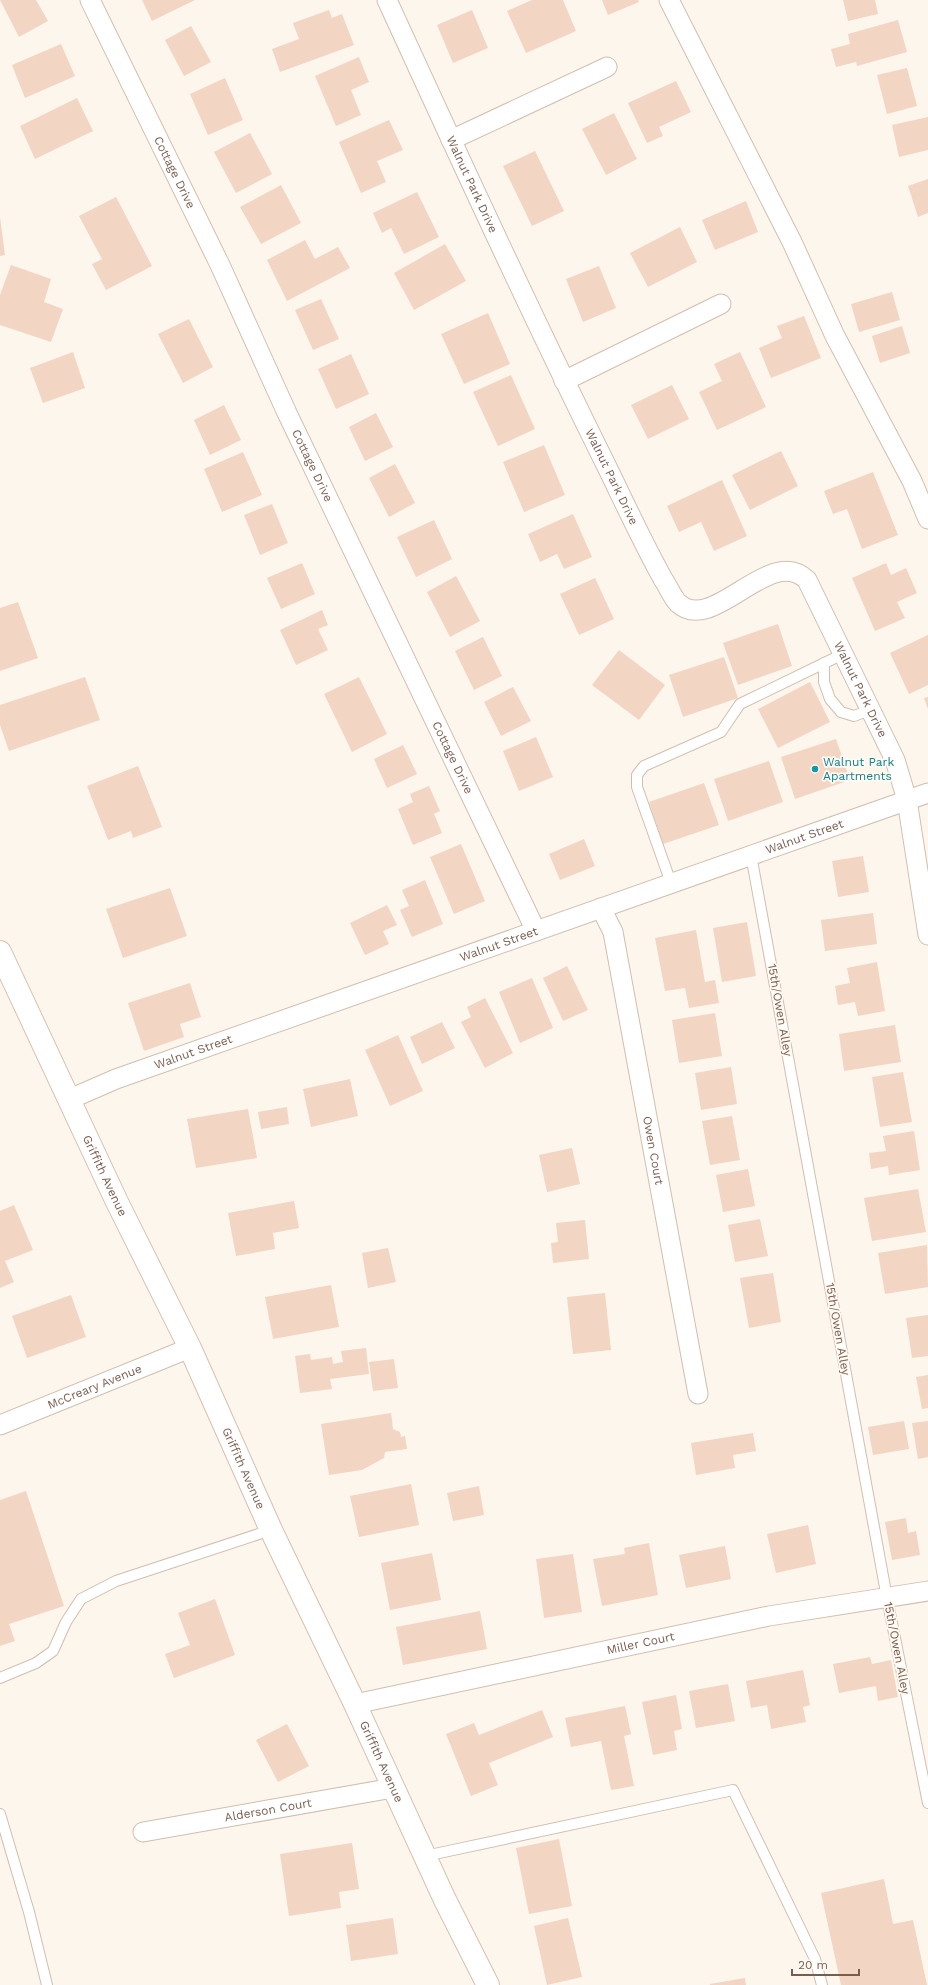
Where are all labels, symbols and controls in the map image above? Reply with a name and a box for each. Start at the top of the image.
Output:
street label: Cottage Drive [151,134,198,211]
street label: Walnut Park Drive [443,134,500,235]
street label: Walnut Park Drive [582,426,641,527]
street label: Cottage Drive [289,427,336,504]
street label: Walnut Park Drive [831,639,890,740]
street label: Cottage Drive [429,719,476,796]
place label: Walnut Park Apartments [823,755,894,783]
marker: Walnut Park Apartments [810,764,820,774]
street label: Walnut Street [764,816,845,857]
street label: Walnut Street [458,924,540,964]
street label: 15th/Owen Alley [765,963,795,1058]
street label: Walnut Street [152,1032,234,1072]
street label: Owen Court [640,1115,666,1186]
street label: Griffith Avenue [80,1133,130,1219]
street label: 15th/Owen Alley [823,1282,853,1377]
street label: McCreary Avenue [45,1361,144,1412]
street label: Griffith Avenue [219,1425,268,1511]
street label: 15th/Owen Alley [881,1601,913,1696]
street label: Miller Court [605,1629,676,1657]
street label: Griffith Avenue [357,1719,406,1805]
street label: Alderson Court [223,1795,313,1825]
scale bar [792,1951,859,1977]
text: 20 m [798,1958,828,1972]

